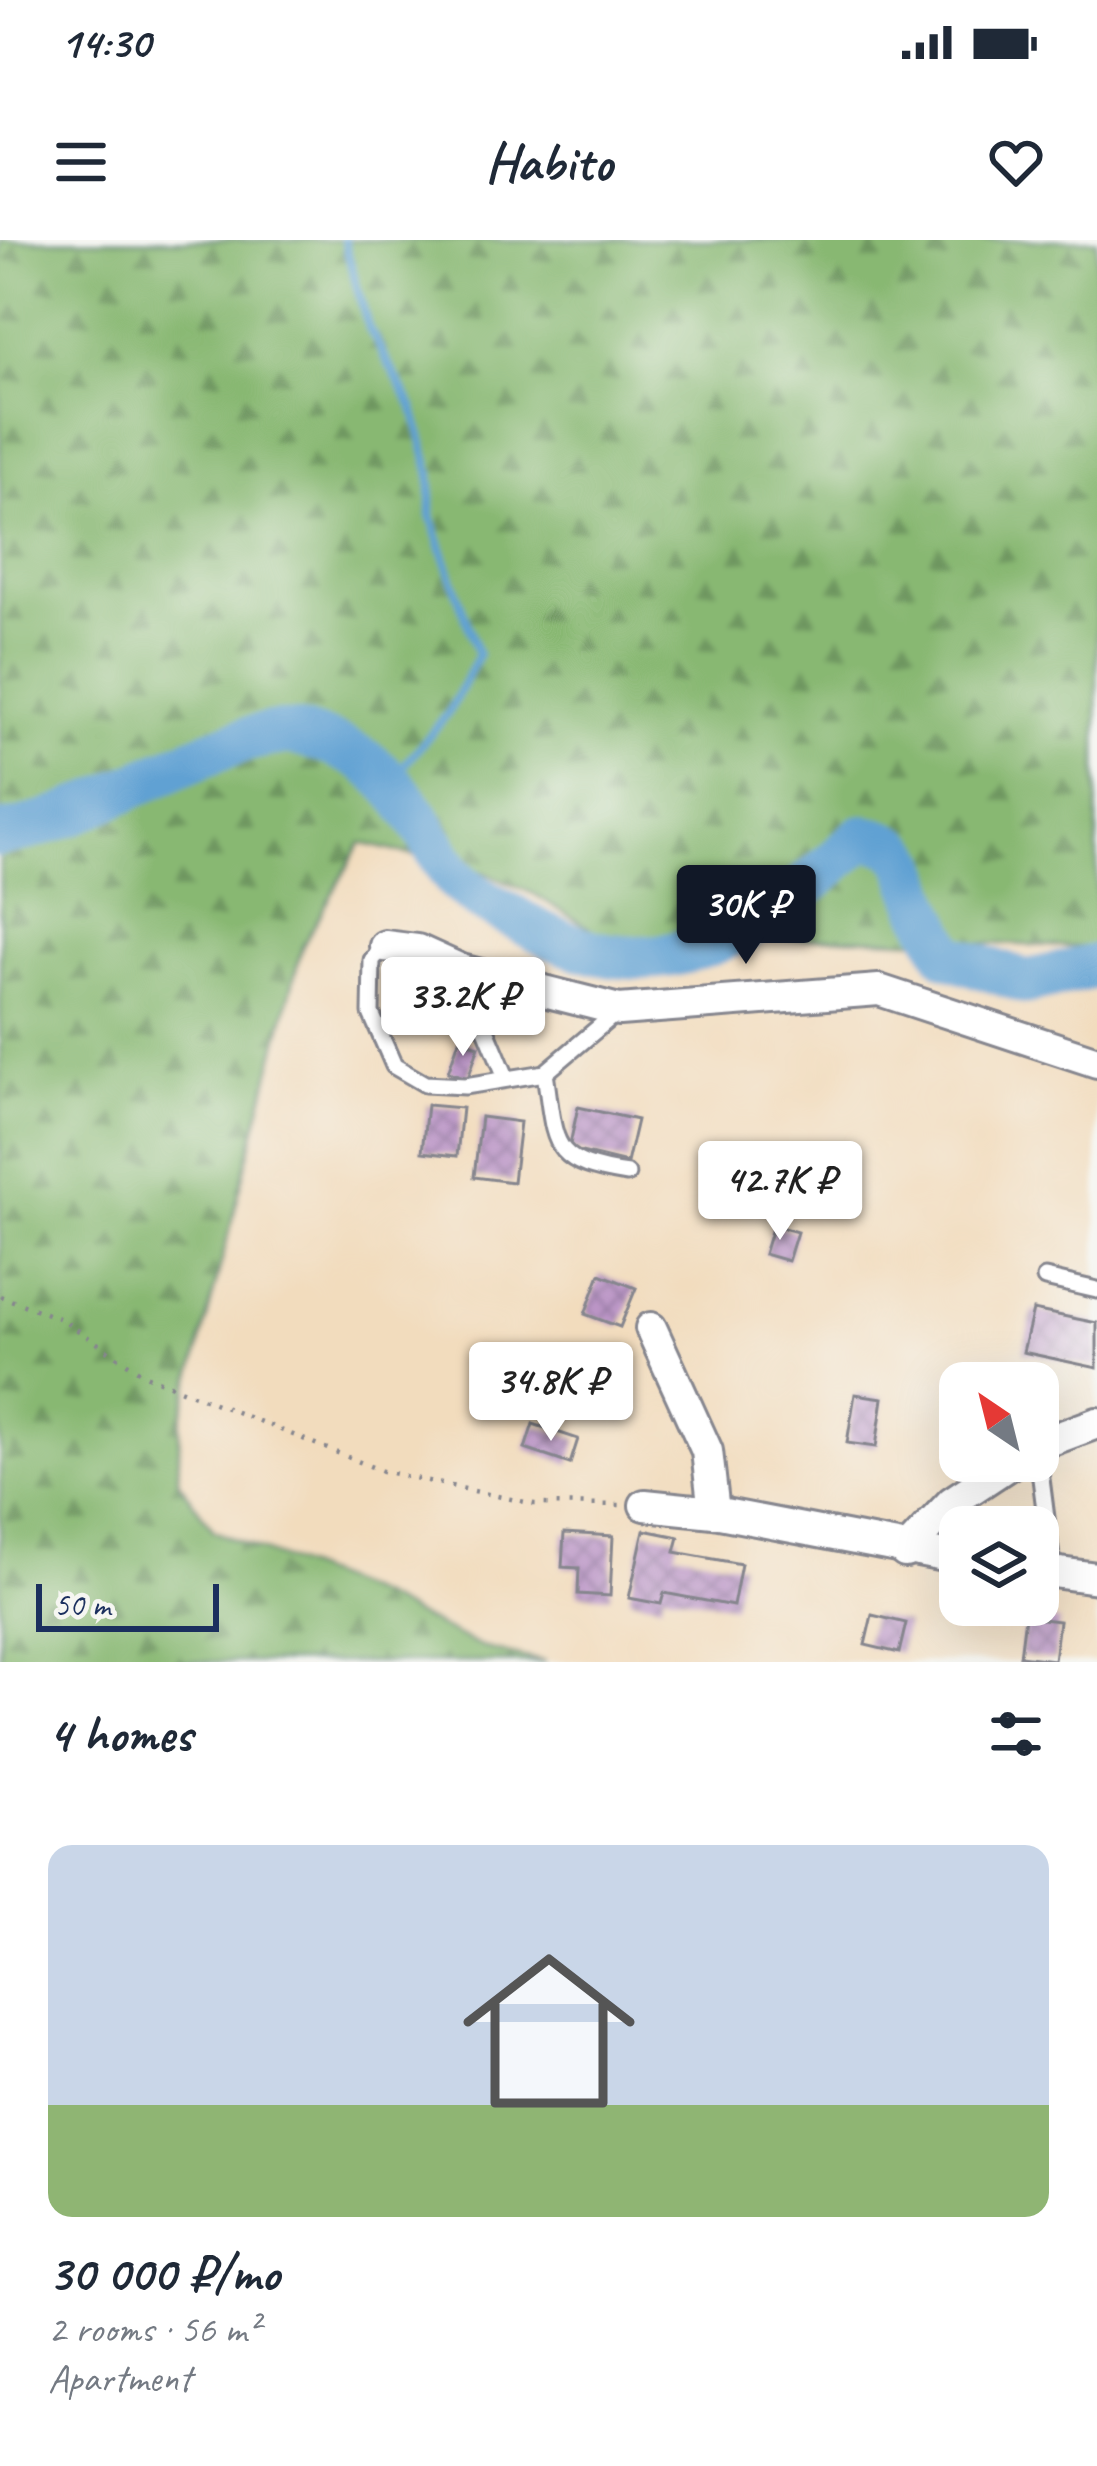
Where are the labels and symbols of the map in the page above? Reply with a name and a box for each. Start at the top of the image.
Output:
pin: 30K ₽ [662,865,830,967]
pin: 33.2K ₽ [352,957,574,1059]
pin: 42.7K ₽ [669,1141,891,1243]
pin: 34.8K ₽ [440,1342,662,1444]
north arrow [939,1362,1059,1482]
scale bar [36,1578,219,1631]

